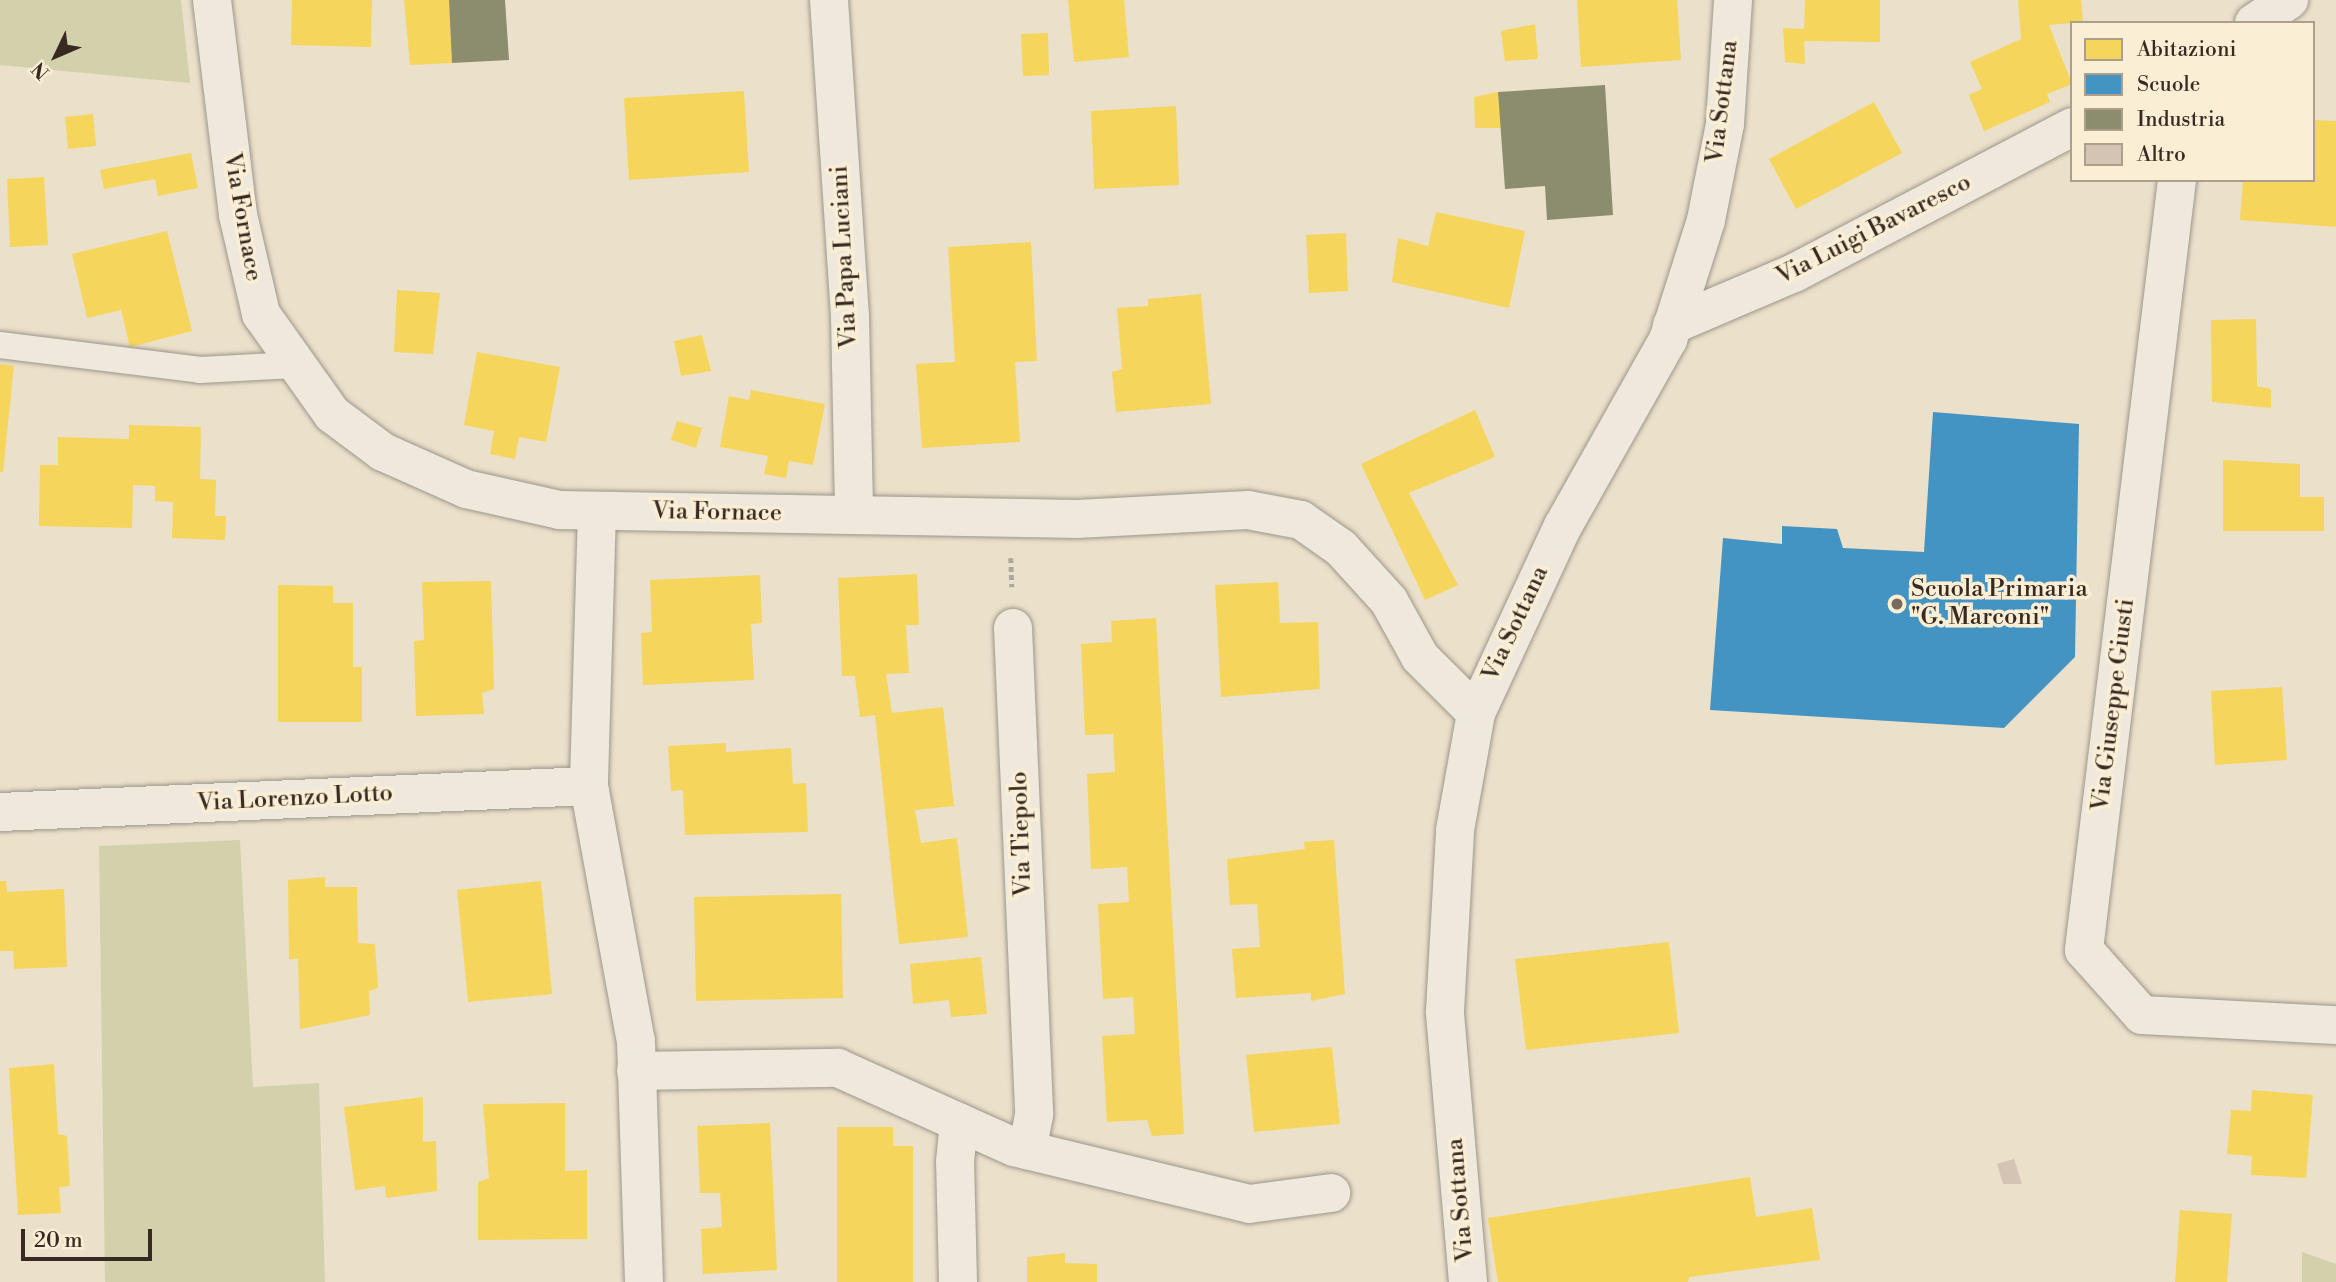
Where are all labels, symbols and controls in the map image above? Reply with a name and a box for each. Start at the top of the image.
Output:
north arrow [21,21,91,91]
legend [2070,21,2315,182]
text: Abitazioni [2137,37,2236,63]
street label: Via Sottana [1701,39,1745,165]
text: N [27,57,55,84]
text: Scuole [2137,72,2200,98]
text: Industria [2137,107,2225,133]
text: Altro [2137,142,2186,168]
street label: Via Fornace [217,151,267,283]
street label: Via Papa Luciani [826,165,864,349]
street label: Via Luigi Bavaresco [1772,168,1976,292]
street label: Via Fornace [652,497,782,529]
street label: Via Sottana [1477,562,1555,686]
place label: Scuola Primaria "G. Marconi" [1911,576,2088,632]
marker: Scuola Primaria "G. Marconi" [1889,596,1905,612]
street label: Via Giuseppe Giusti [2087,597,2141,813]
street label: Via Tiepolo [1005,771,1039,897]
street label: Via Lorenzo Lotto [196,779,394,819]
street label: Via Sottana [1441,1137,1481,1263]
scale bar [24,1216,156,1260]
text: 20 m [34,1228,83,1254]

